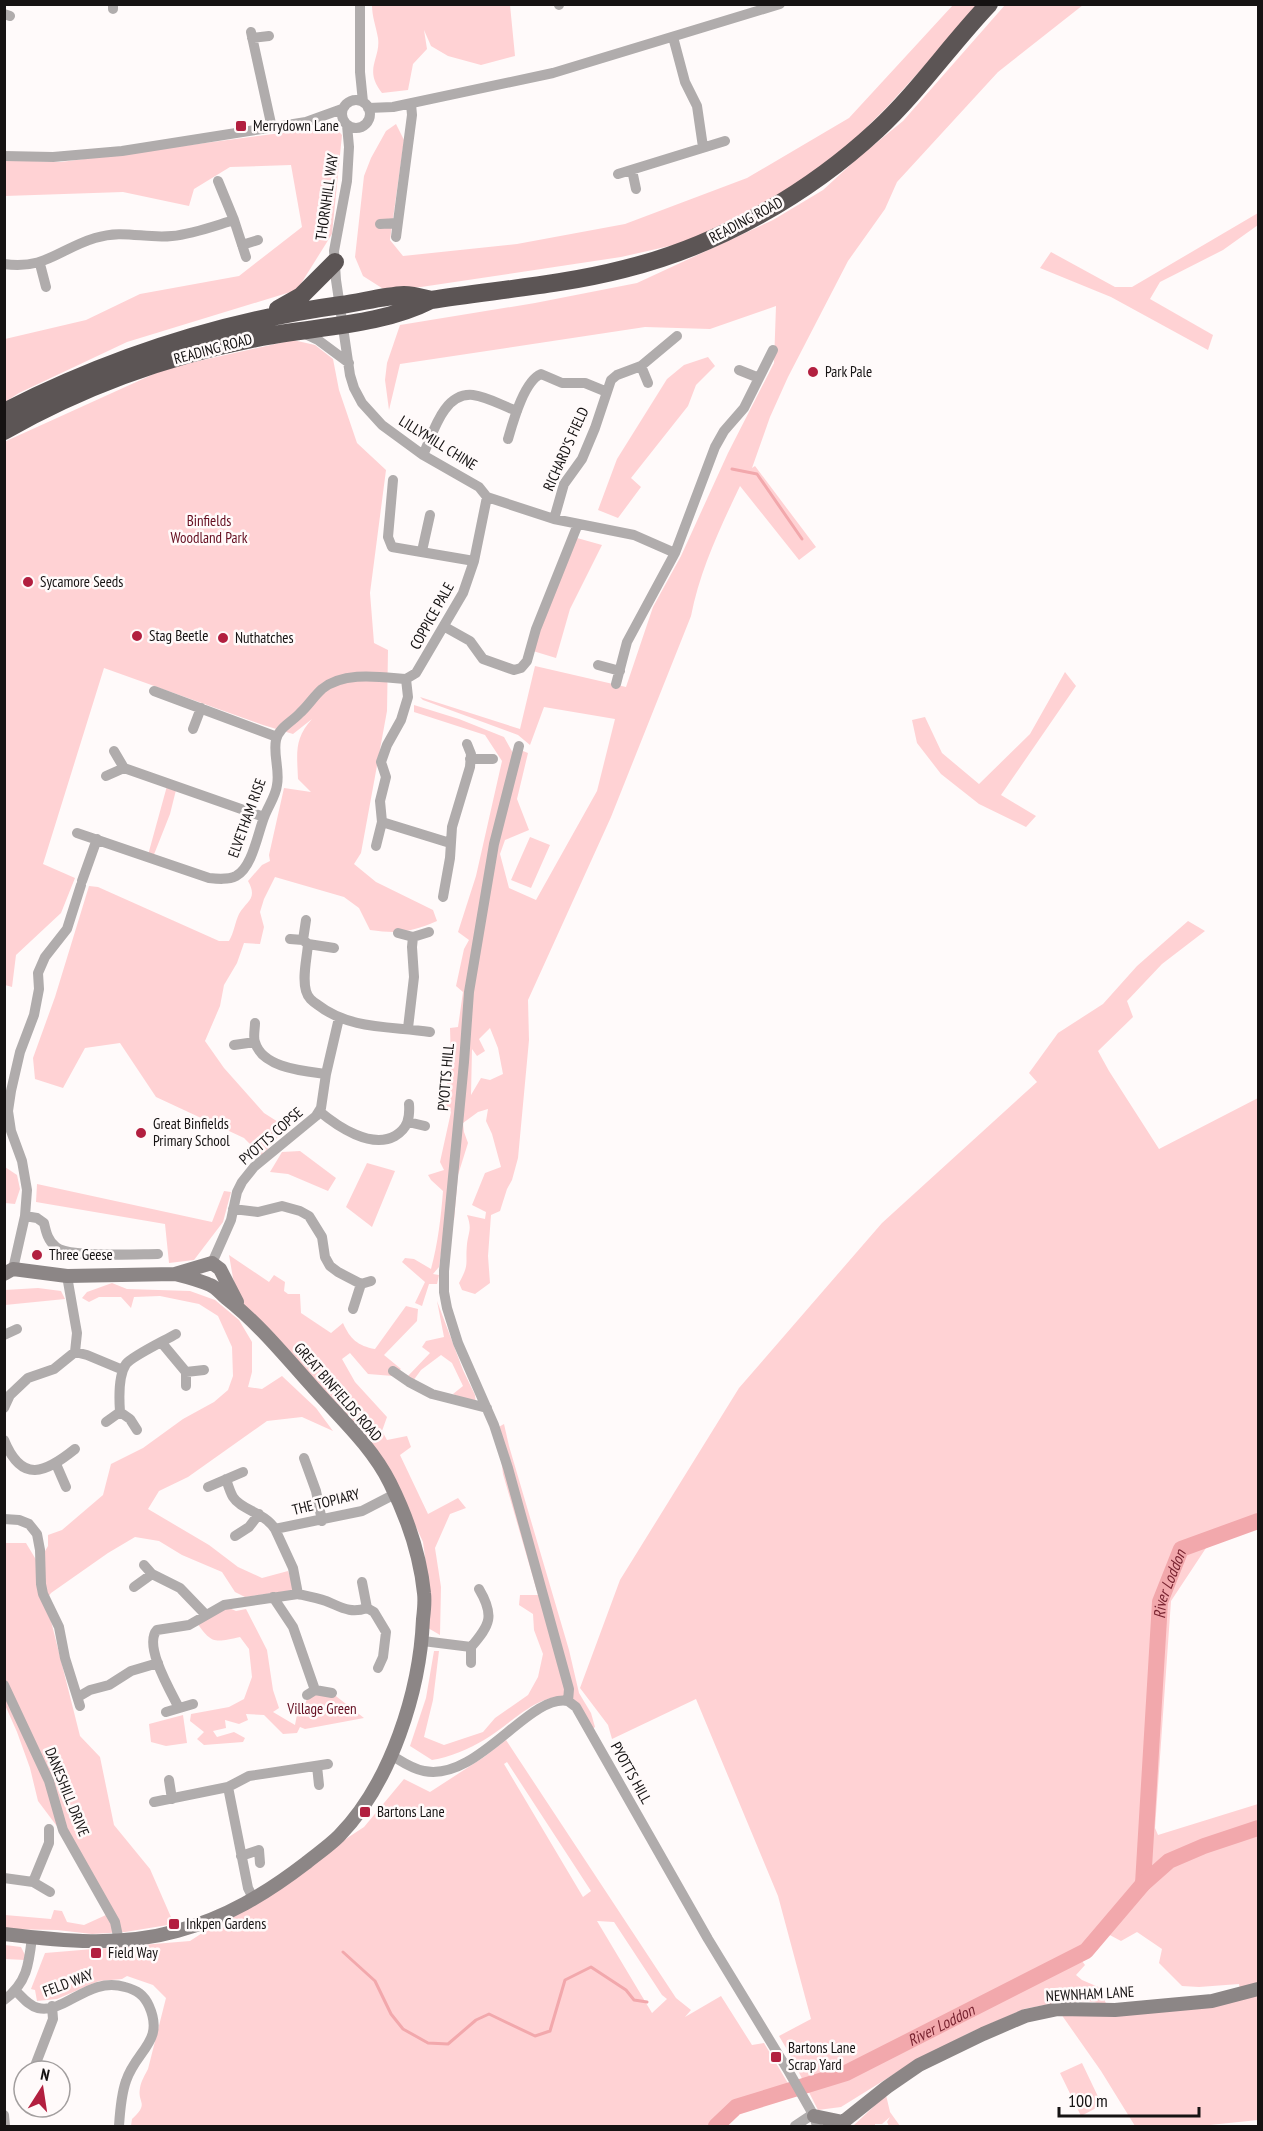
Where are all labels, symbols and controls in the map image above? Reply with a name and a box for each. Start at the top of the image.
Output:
place label: Merrydown Lane [253,116,339,135]
marker: Merrydown Lane [234,119,248,133]
street label: THORNHILL WAY [311,152,342,242]
street label: READING ROAD [706,192,786,247]
street label: READING ROAD [172,329,254,368]
place label: Park Pale [825,362,872,381]
marker: Park Pale [806,365,820,379]
street label: RICHARD'S FIELD [539,404,593,494]
street label: LILLYMILL CHINE [396,411,481,474]
park label: Binfields Woodland Park [170,511,248,547]
place label: Sycamore Seeds [40,572,123,591]
marker: Sycamore Seeds [21,575,35,589]
street label: COPPICE PALE [405,579,458,653]
place label: Stag Beetle [149,626,208,645]
place label: Nuthatches [235,628,294,647]
marker: Stag Beetle [130,629,144,643]
marker: Nuthatches [216,631,230,645]
street label: ELVETHAM RISE [223,776,270,860]
street label: PYOTTS HILL [433,1042,458,1112]
street label: PYOTTS COPSE [235,1103,306,1168]
place label: Great Binfields Primary School [153,1114,230,1150]
marker: Great Binfields Primary School [134,1126,148,1140]
place label: Three Geese [49,1245,113,1264]
marker: Three Geese [30,1248,44,1262]
street label: GREAT BINFIELDS ROAD [290,1338,387,1445]
street label: THE TOPIARY [290,1484,362,1519]
water label: River Loddon [1149,1546,1190,1619]
park label: Village Green [286,1699,357,1718]
street label: PYOTTS HILL [607,1739,657,1808]
street label: DANESHILL DRIVE [41,1745,94,1839]
place label: Bartons Lane [377,1802,445,1821]
marker: Bartons Lane [358,1805,372,1819]
place label: Inkpen Gardens [186,1914,266,1933]
marker: Inkpen Gardens [167,1917,181,1931]
place label: Field Way [108,1943,158,1962]
marker: Field Way [89,1946,103,1960]
street label: FELD WAY [40,1964,96,2001]
street label: NEWNHAM LANE [1045,1982,1135,2005]
water label: River Loddon [904,1999,978,2050]
place label: Bartons Lane Scrap Yard [788,2038,856,2074]
marker: Bartons Lane Scrap Yard [769,2050,783,2064]
north arrow [12,2059,72,2119]
text: N [39,2064,51,2085]
scale bar [1059,2080,1198,2118]
text: 100 m [1068,2089,1108,2112]

